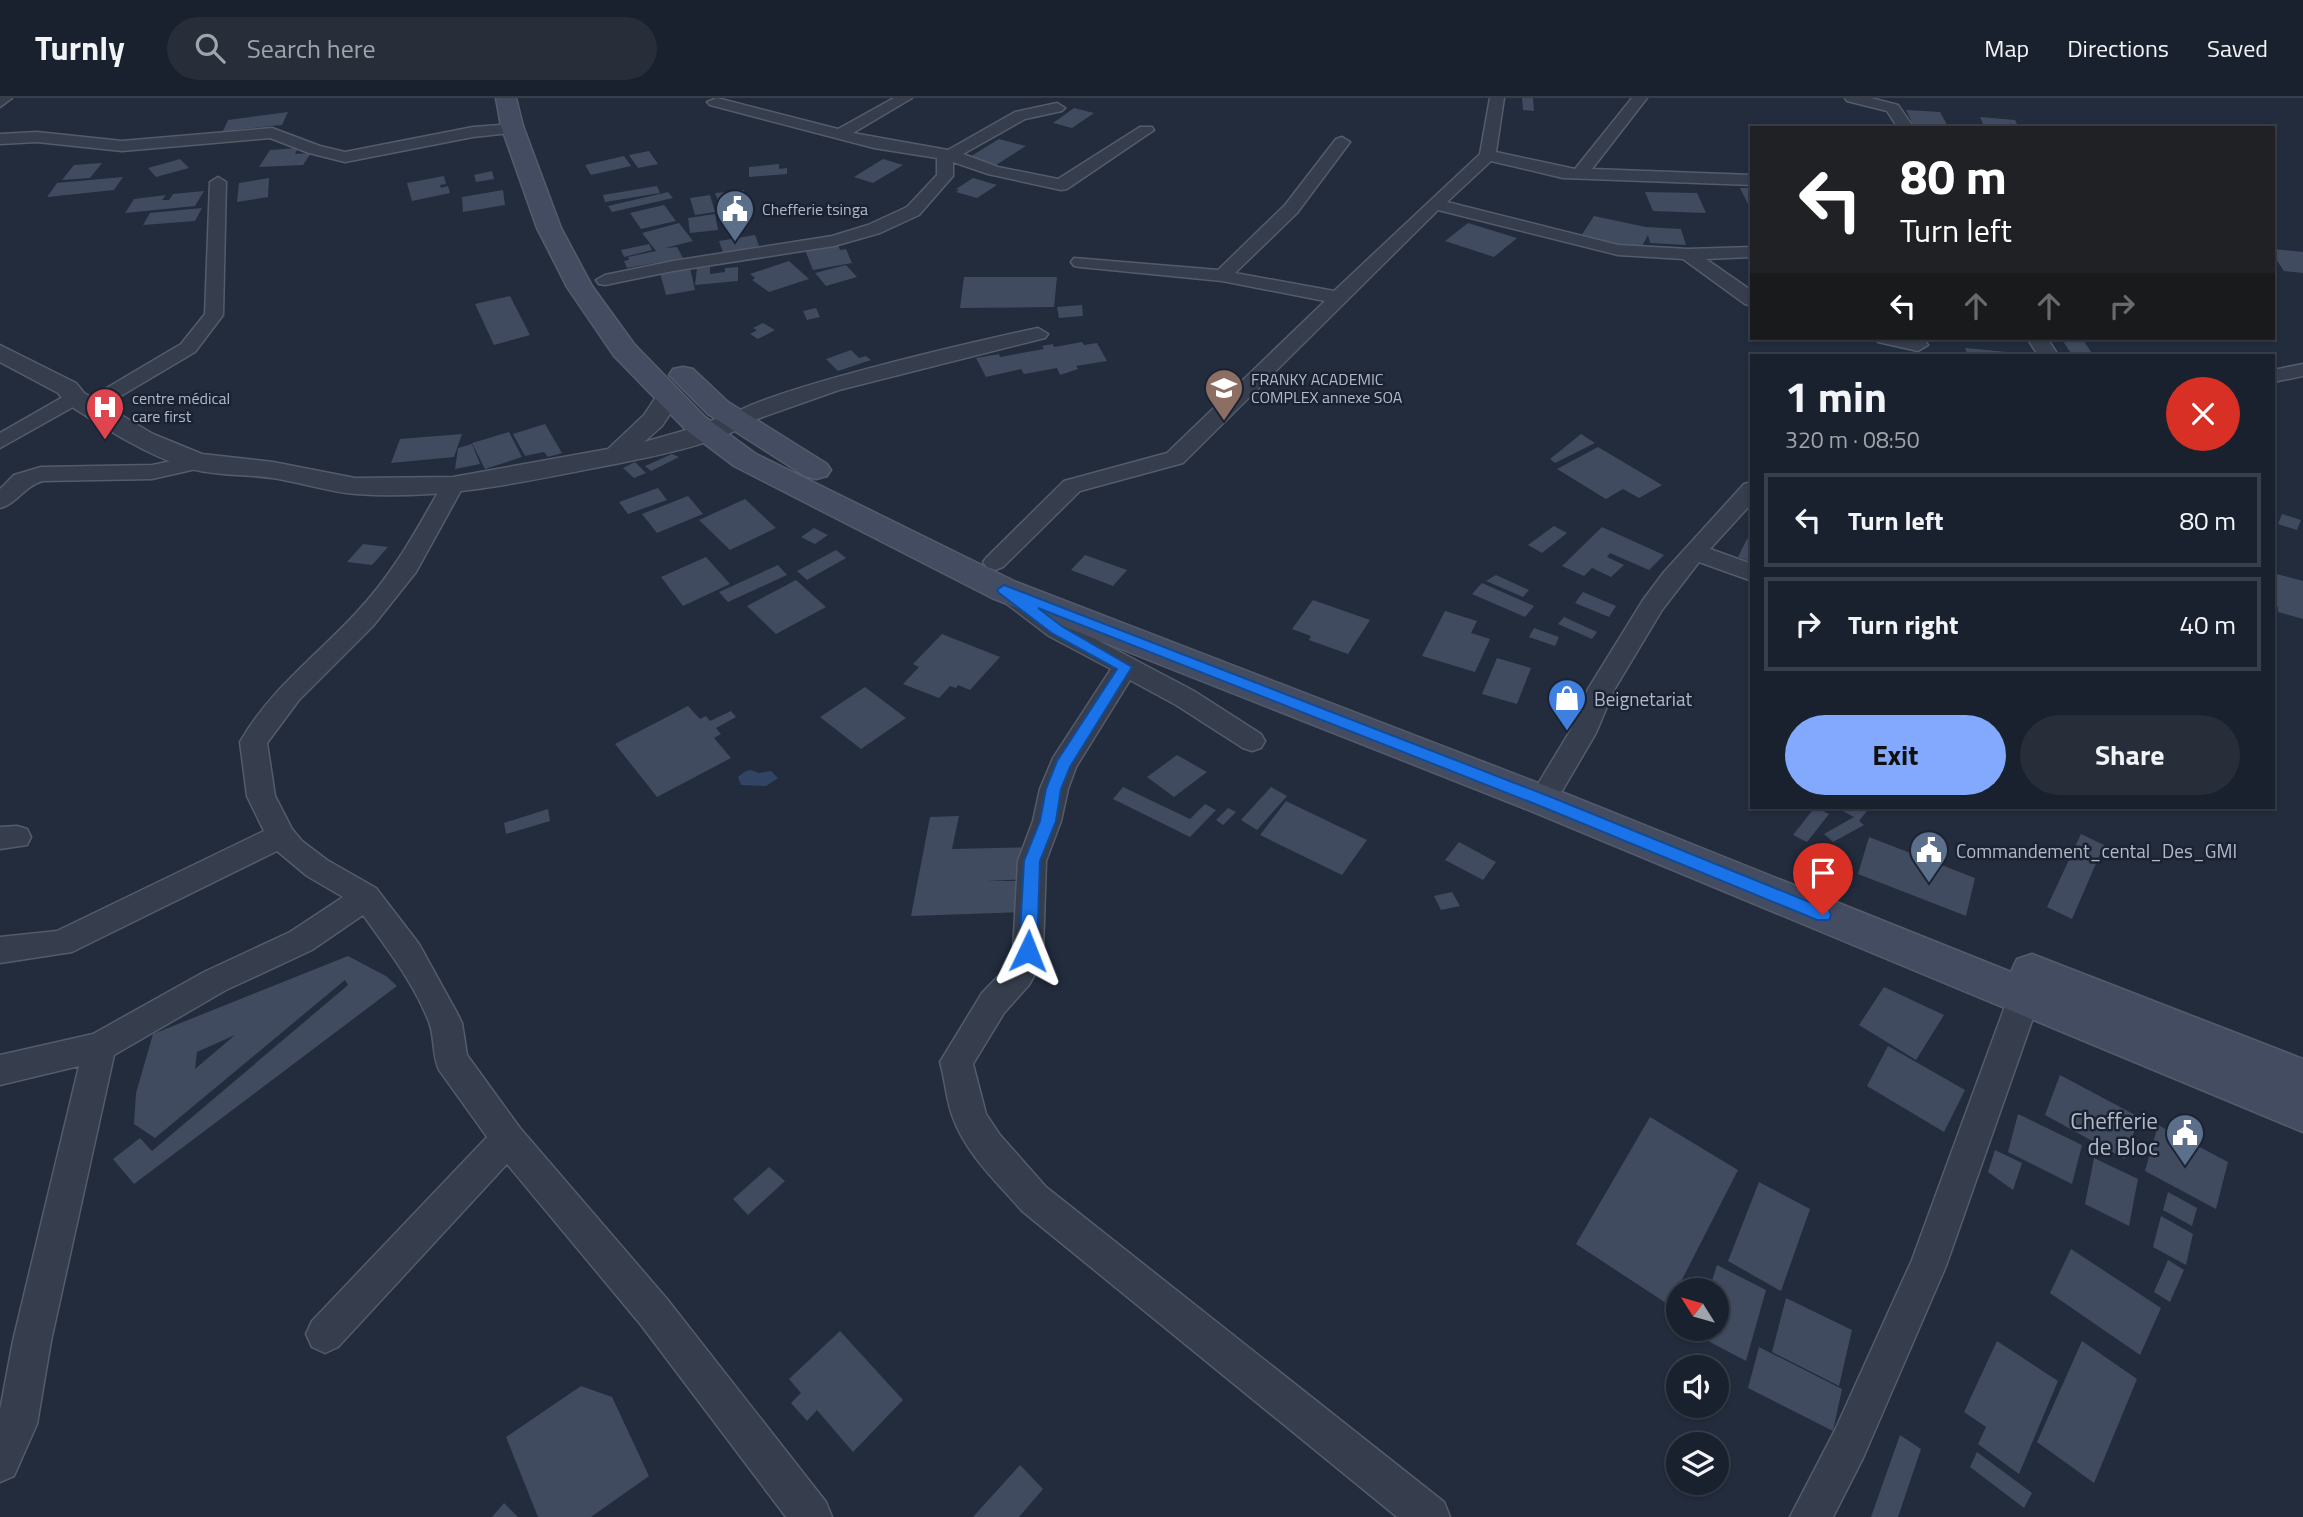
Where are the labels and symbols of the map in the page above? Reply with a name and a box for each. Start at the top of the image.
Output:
public building icon: Chefferie tsinga [714,188,756,243]
place label: Chefferie tsinga [762,197,868,221]
school or university icon: FRANKY ACADEMIC COMPLEX annexe SOA [1203,367,1245,422]
place label: FRANKY ACADEMIC COMPLEX annexe SOA [1251,367,1403,409]
hospital icon: centre médical care first [84,386,126,441]
place label: centre médical care first [132,386,230,428]
shop icon: Beignetariat [1546,677,1588,732]
place label: Beignetariat [1594,684,1692,713]
public building icon: Commandement_cental_Des_GMI [1908,829,1950,884]
place label: Commandement_cental_Des_GMI [1956,836,2237,865]
pin [1793,843,1853,915]
position arrow [991,914,1065,988]
place label: Chefferie de Bloc [2070,1103,2158,1164]
public building icon: Chefferie de Bloc [2164,1112,2206,1167]
north arrow [1666,1278,1729,1340]

